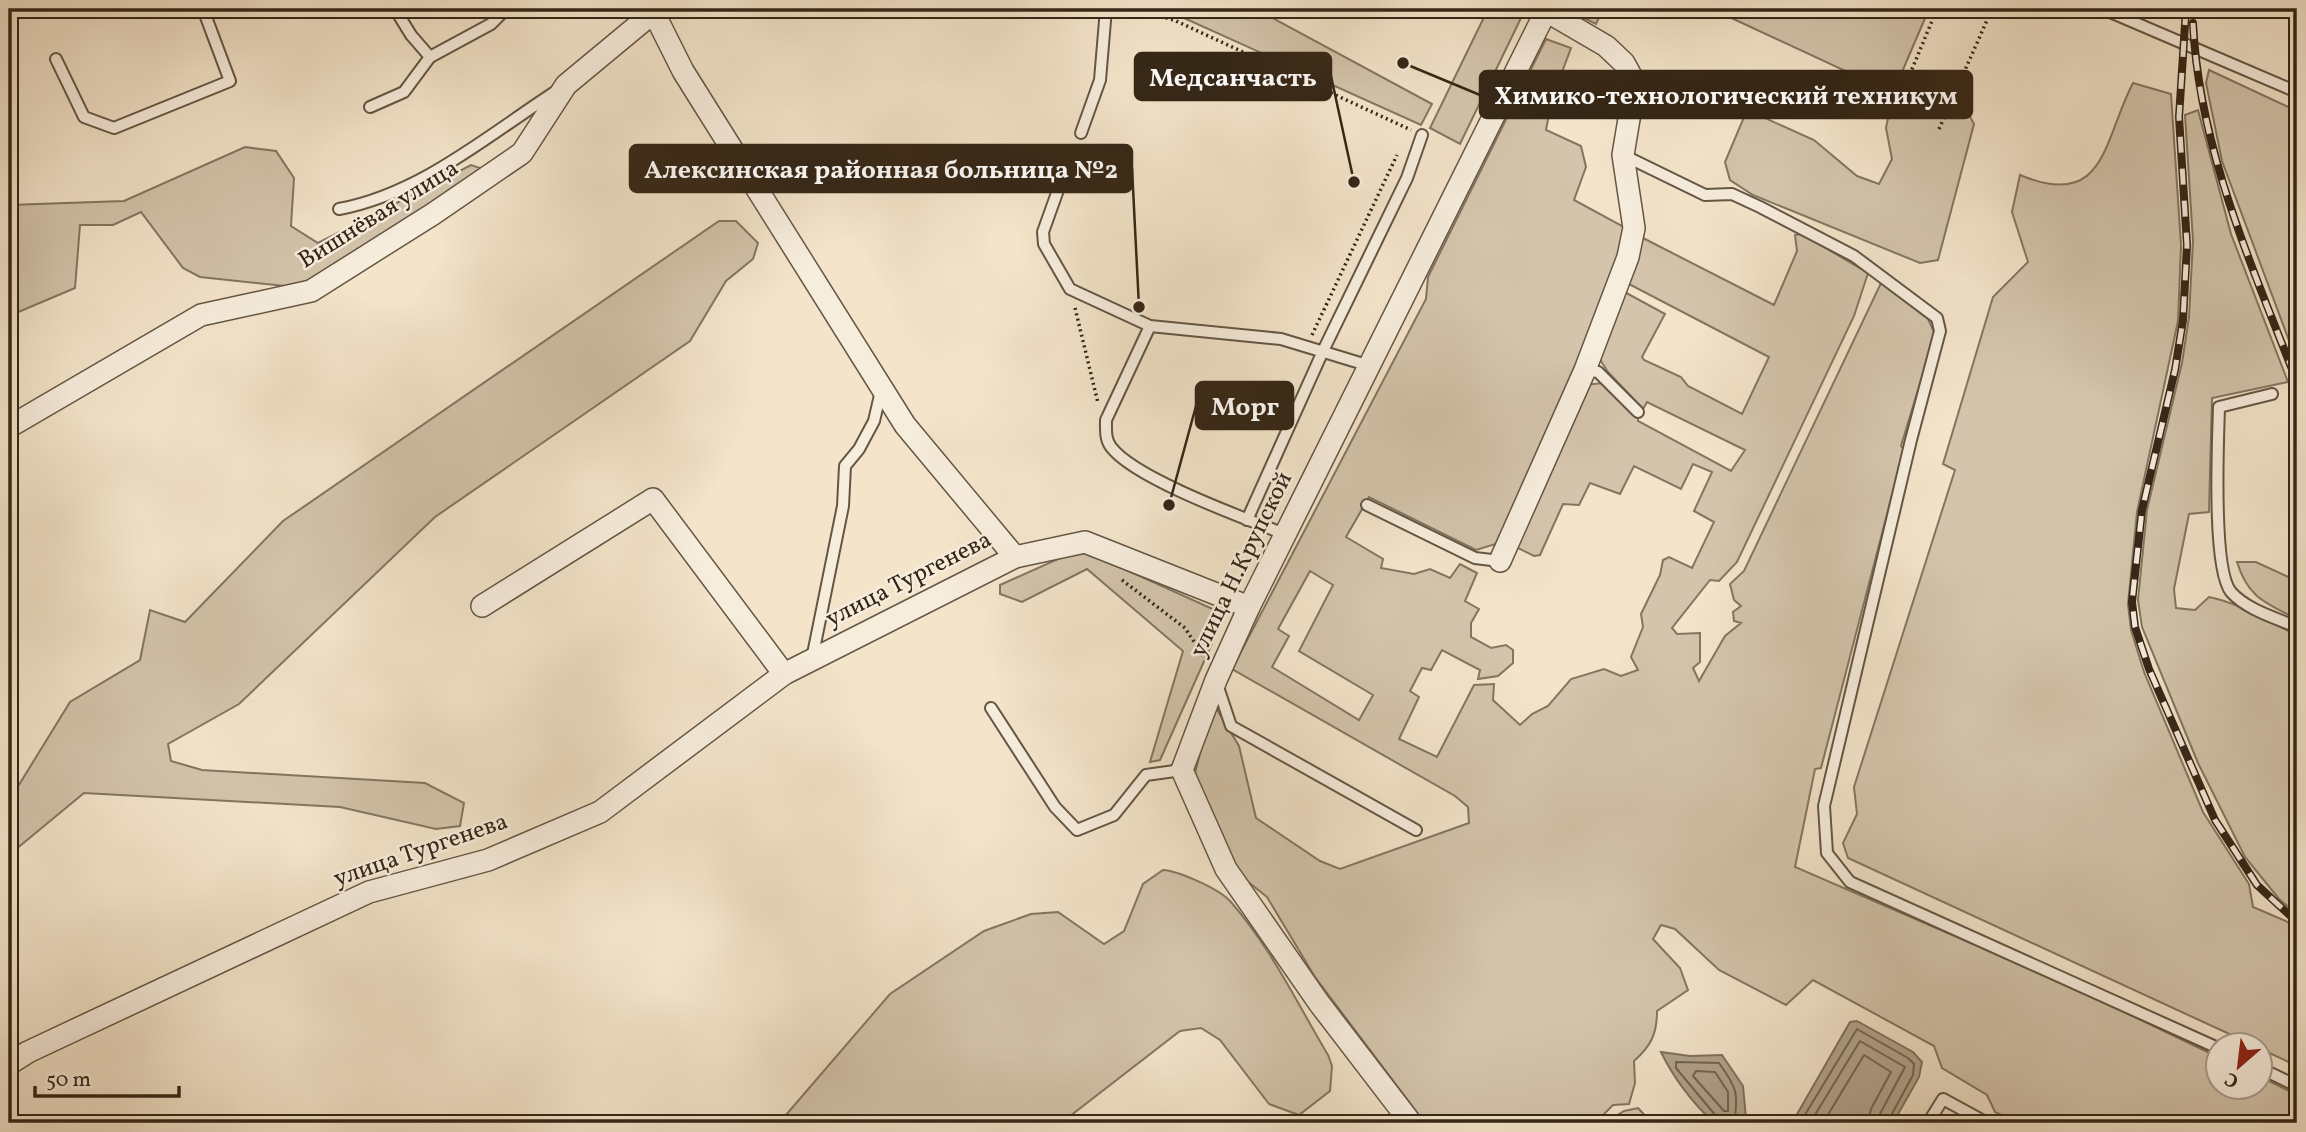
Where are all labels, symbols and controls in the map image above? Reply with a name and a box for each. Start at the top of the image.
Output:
callout: Медсанчасть [1135,53,1331,100]
text: Медсанчасть [1149,61,1317,97]
callout: Химико-технологический техникум [1480,71,1972,118]
text: Химико-технологический техникум [1494,79,1958,115]
callout: Алексинская районная больница №2 [630,145,1132,192]
street label: Вишнёвая улица [292,152,466,278]
text: Алексинская районная больница №2 [644,153,1118,189]
callout: Морг [1196,382,1293,429]
text: Морг [1211,390,1280,426]
street label: улица Н.Крупской [1182,466,1302,664]
street label: улица Тургенева [820,523,998,637]
street label: улица Тургенева [329,805,513,897]
north arrow [2204,1030,2274,1100]
scale bar [35,1055,178,1099]
text: С [2220,1065,2243,1094]
text: 50 m [46,1066,91,1095]

